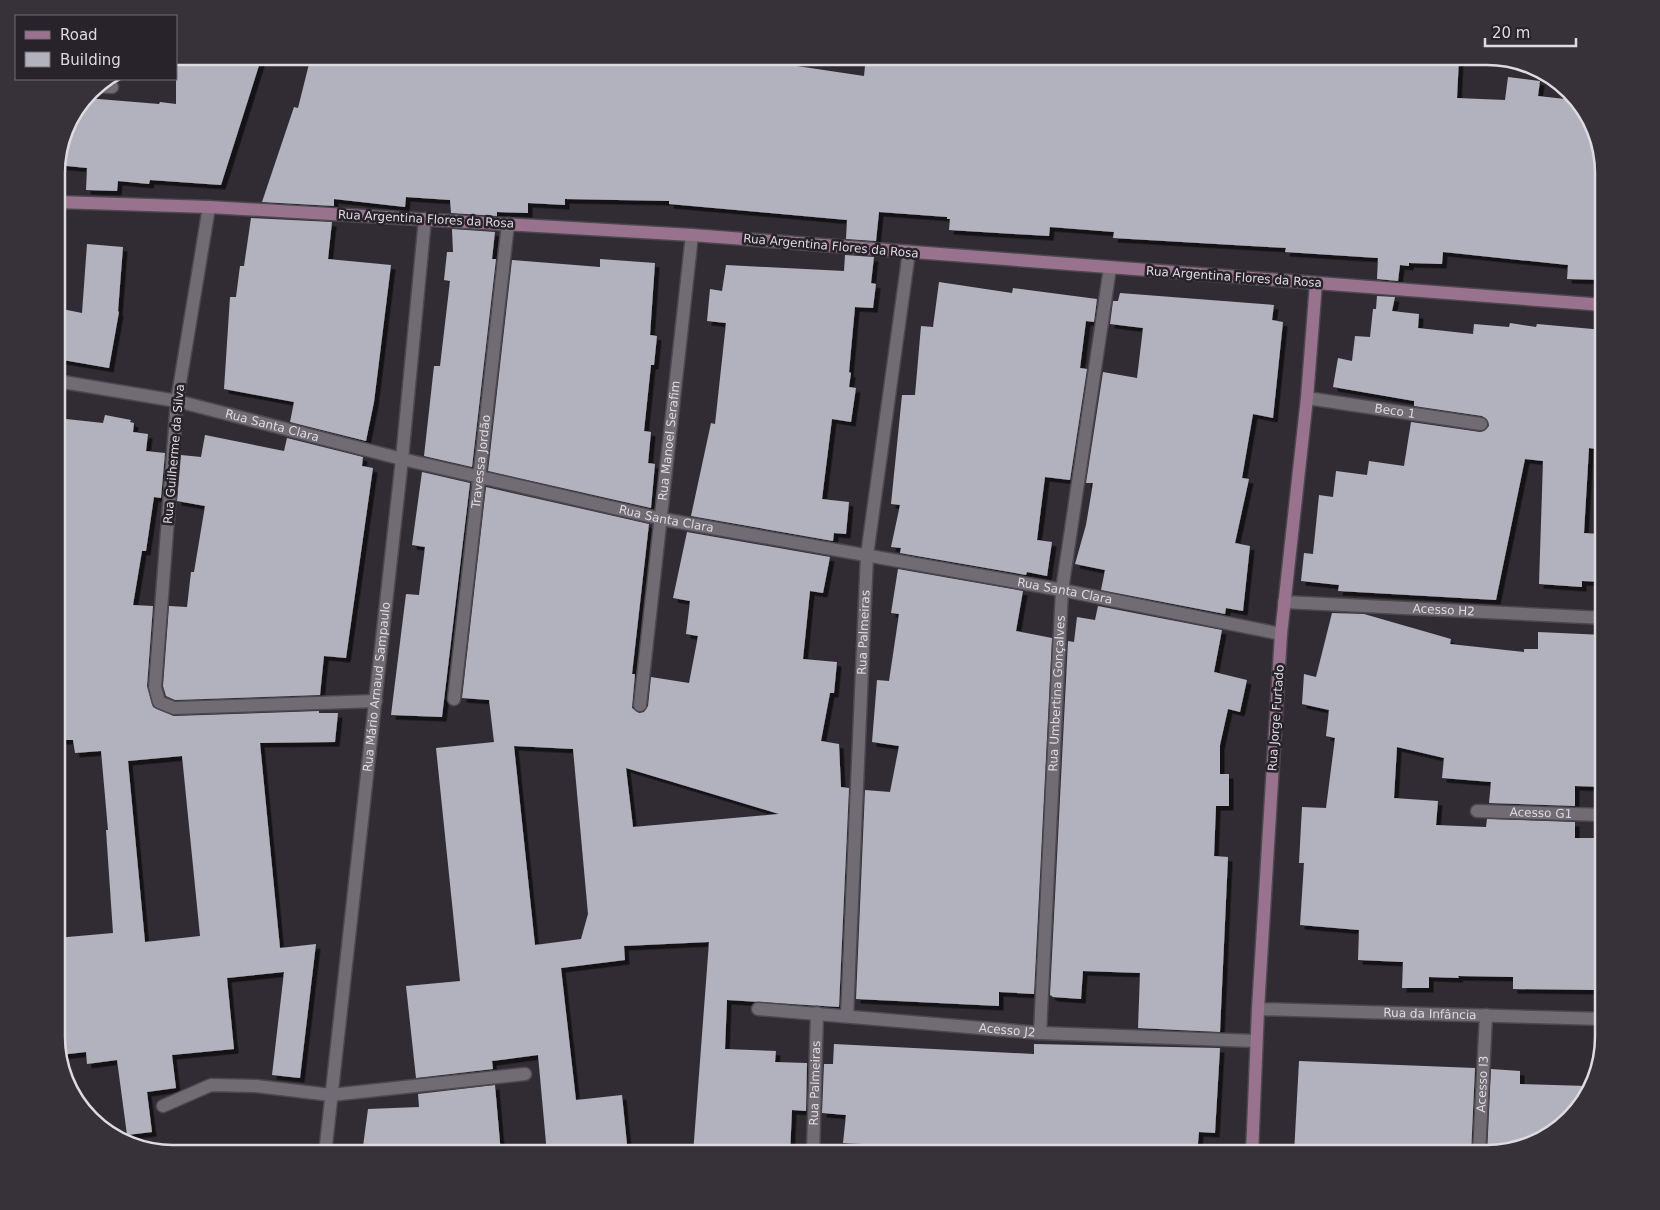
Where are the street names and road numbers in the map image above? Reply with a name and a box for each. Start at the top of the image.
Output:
street label: Rua Argentina Flores da Rosa [338,207,514,231]
street label: Rua Argentina Flores da Rosa [743,231,919,261]
street label: Rua Argentina Flores da Rosa [1146,264,1322,290]
street label: Rua Manoel Serafim [656,380,683,501]
street label: Rua Guilherme da Silva [161,384,187,524]
street label: Beco 1 [1374,401,1416,421]
street label: Rua Santa Clara [224,407,321,444]
street label: Travessa Jordão [469,414,493,510]
street label: Rua Santa Clara [617,502,715,535]
street label: Rua Santa Clara [1016,575,1114,607]
street label: Rua Palmeiras [855,590,872,675]
street label: Rua Mário Arnaud Sampaulo [360,601,393,772]
street label: Acesso H2 [1412,601,1475,619]
street label: Rua Umbertina Gonçalves [1046,615,1068,772]
street label: Rua Jorge Furtado [1265,664,1287,772]
street label: Acesso G1 [1509,805,1573,821]
street label: Rua da Infância [1383,1006,1477,1022]
street label: Acesso J2 [978,1021,1036,1040]
street label: Rua Palmeiras [807,1040,823,1126]
street label: Acesso I3 [1474,1055,1491,1113]

